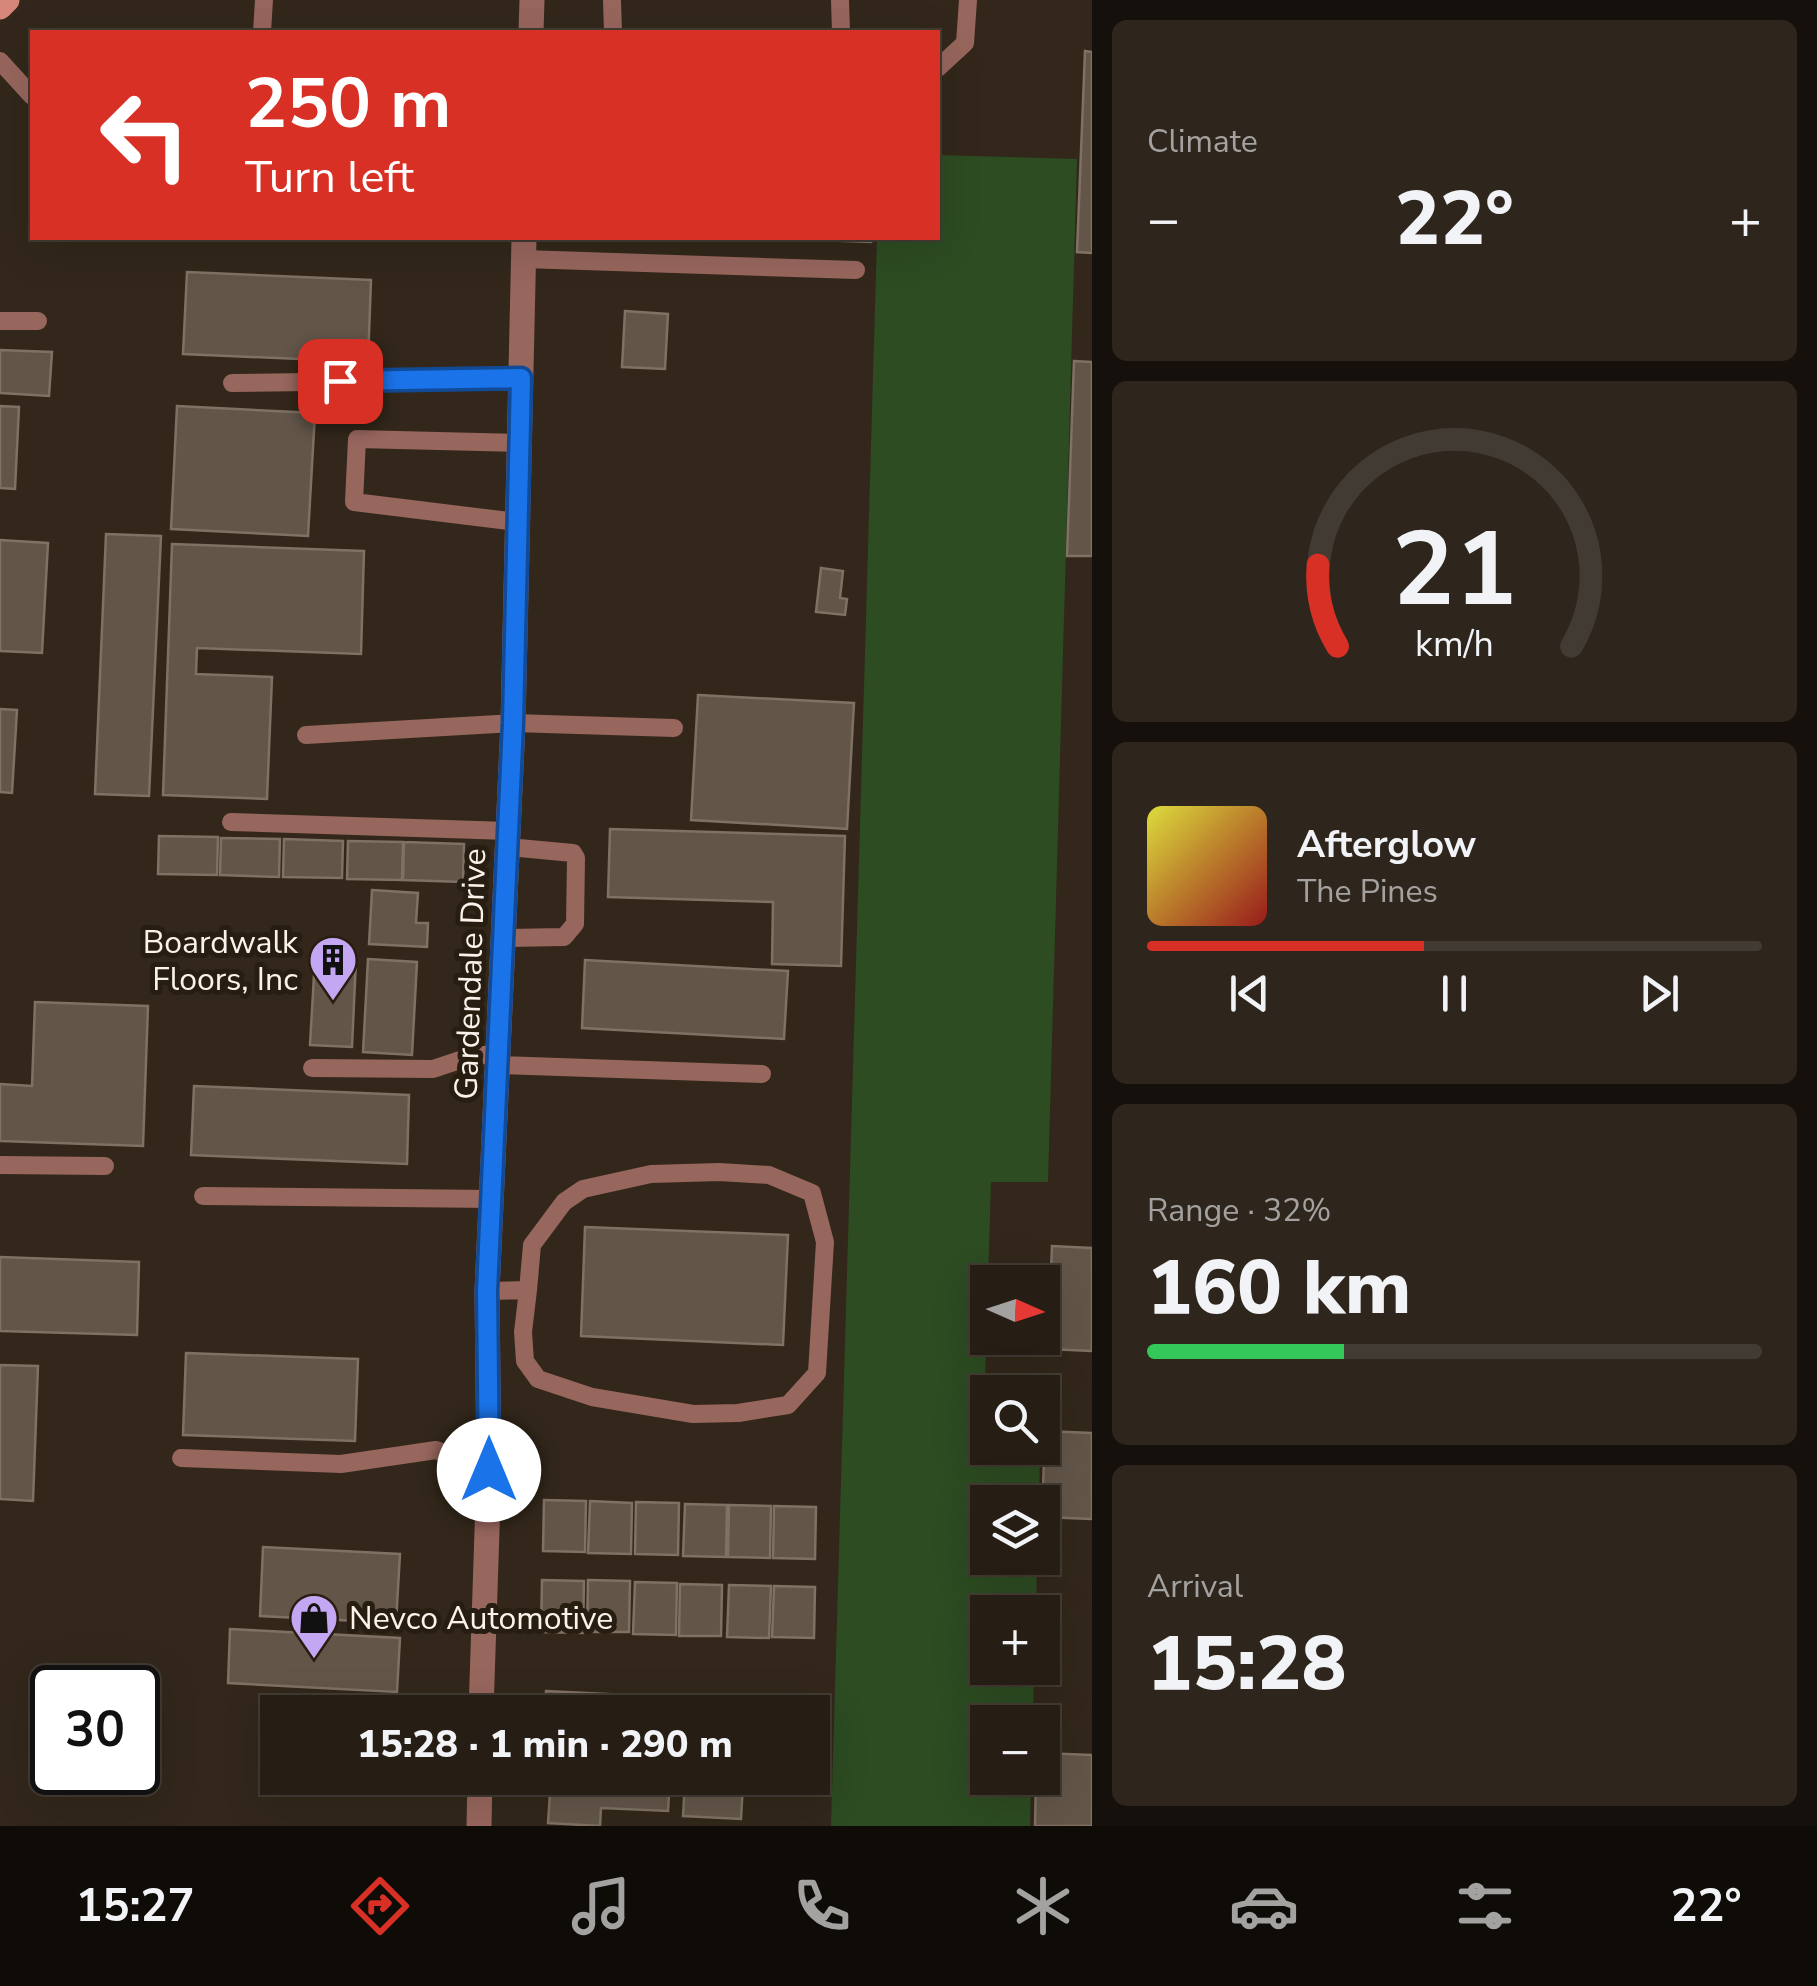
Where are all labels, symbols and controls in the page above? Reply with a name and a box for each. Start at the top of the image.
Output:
text: 250 m [245,56,451,152]
icon: left [80,70,210,200]
text: Climate [1147,120,1258,163]
text: Turn left [245,147,414,208]
text: 22° [1395,168,1514,270]
text: − [1147,182,1180,257]
text: + [1729,182,1762,257]
pin [298,339,383,424]
icon: arrive [313,354,368,409]
text: 21 [1392,499,1517,641]
text: km/h [1415,620,1494,669]
text: Afterglow [1297,819,1476,870]
street label: Gardendale Drive [445,848,496,1100]
text: The Pines [1297,870,1438,913]
place label: Boardwalk Floors, Inc [143,921,299,1001]
building icon: Boardwalk Floors, Inc [307,934,359,1002]
icon: previous [1222,966,1277,1021]
icon: pause [1427,966,1482,1021]
icon: next [1632,966,1687,1021]
text: Range · 32% [1147,1189,1331,1232]
text: 160 km [1147,1237,1411,1339]
north arrow [970,1265,1060,1355]
map controls [970,1265,1060,1795]
button: search [970,1375,1060,1465]
position arrow [437,1418,541,1522]
button: layers [970,1485,1060,1575]
text: Arrival [1147,1565,1243,1608]
shop icon: Nevco Automotive [288,1592,340,1660]
button: + [970,1595,1060,1685]
place label: Nevco Automotive [349,1597,613,1640]
text: 15:28 [1147,1613,1347,1715]
speed limit sign: 30 [30,1665,160,1795]
button: − [970,1705,1060,1795]
text: 15:28 · 1 min · 290 m [357,1719,733,1770]
icon: directions [345,1871,415,1941]
icon: music [566,1871,636,1941]
icon: phone [787,1871,857,1941]
icon: climate [1008,1871,1078,1941]
icon: car [1229,1871,1299,1941]
icon: filters [1450,1871,1520,1941]
text: 15:27 [75,1876,195,1937]
text: 22° [1671,1876,1742,1937]

